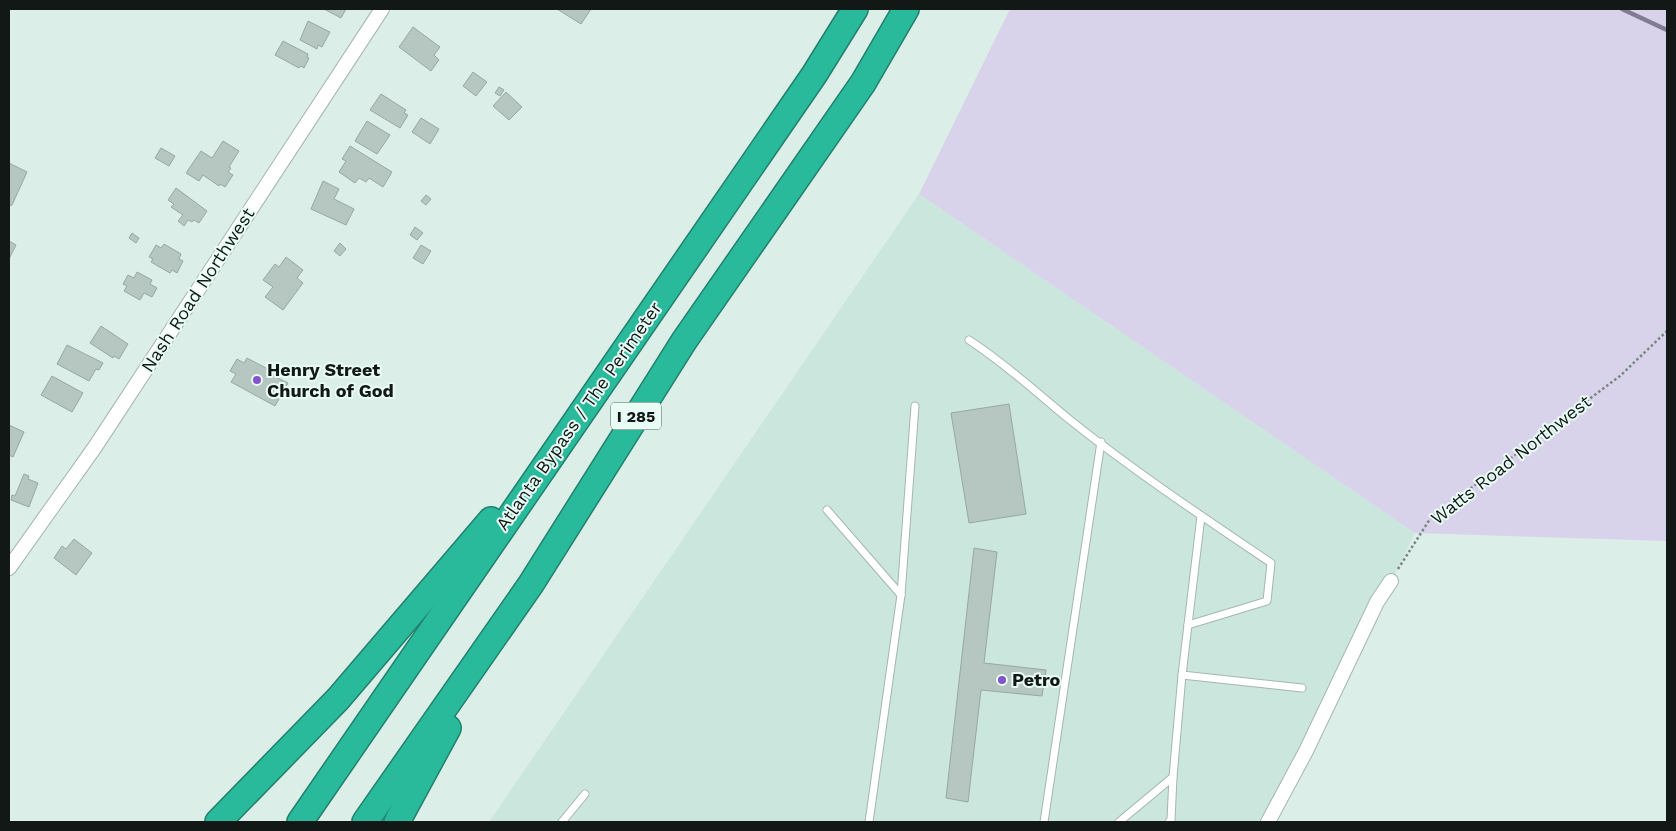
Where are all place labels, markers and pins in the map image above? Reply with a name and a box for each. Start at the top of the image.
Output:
place label: Henry Street Church of God [267,359,394,401]
marker: Henry Street Church of God [251,374,263,386]
place label: Petro [1012,669,1061,690]
marker: Petro [996,674,1008,686]

